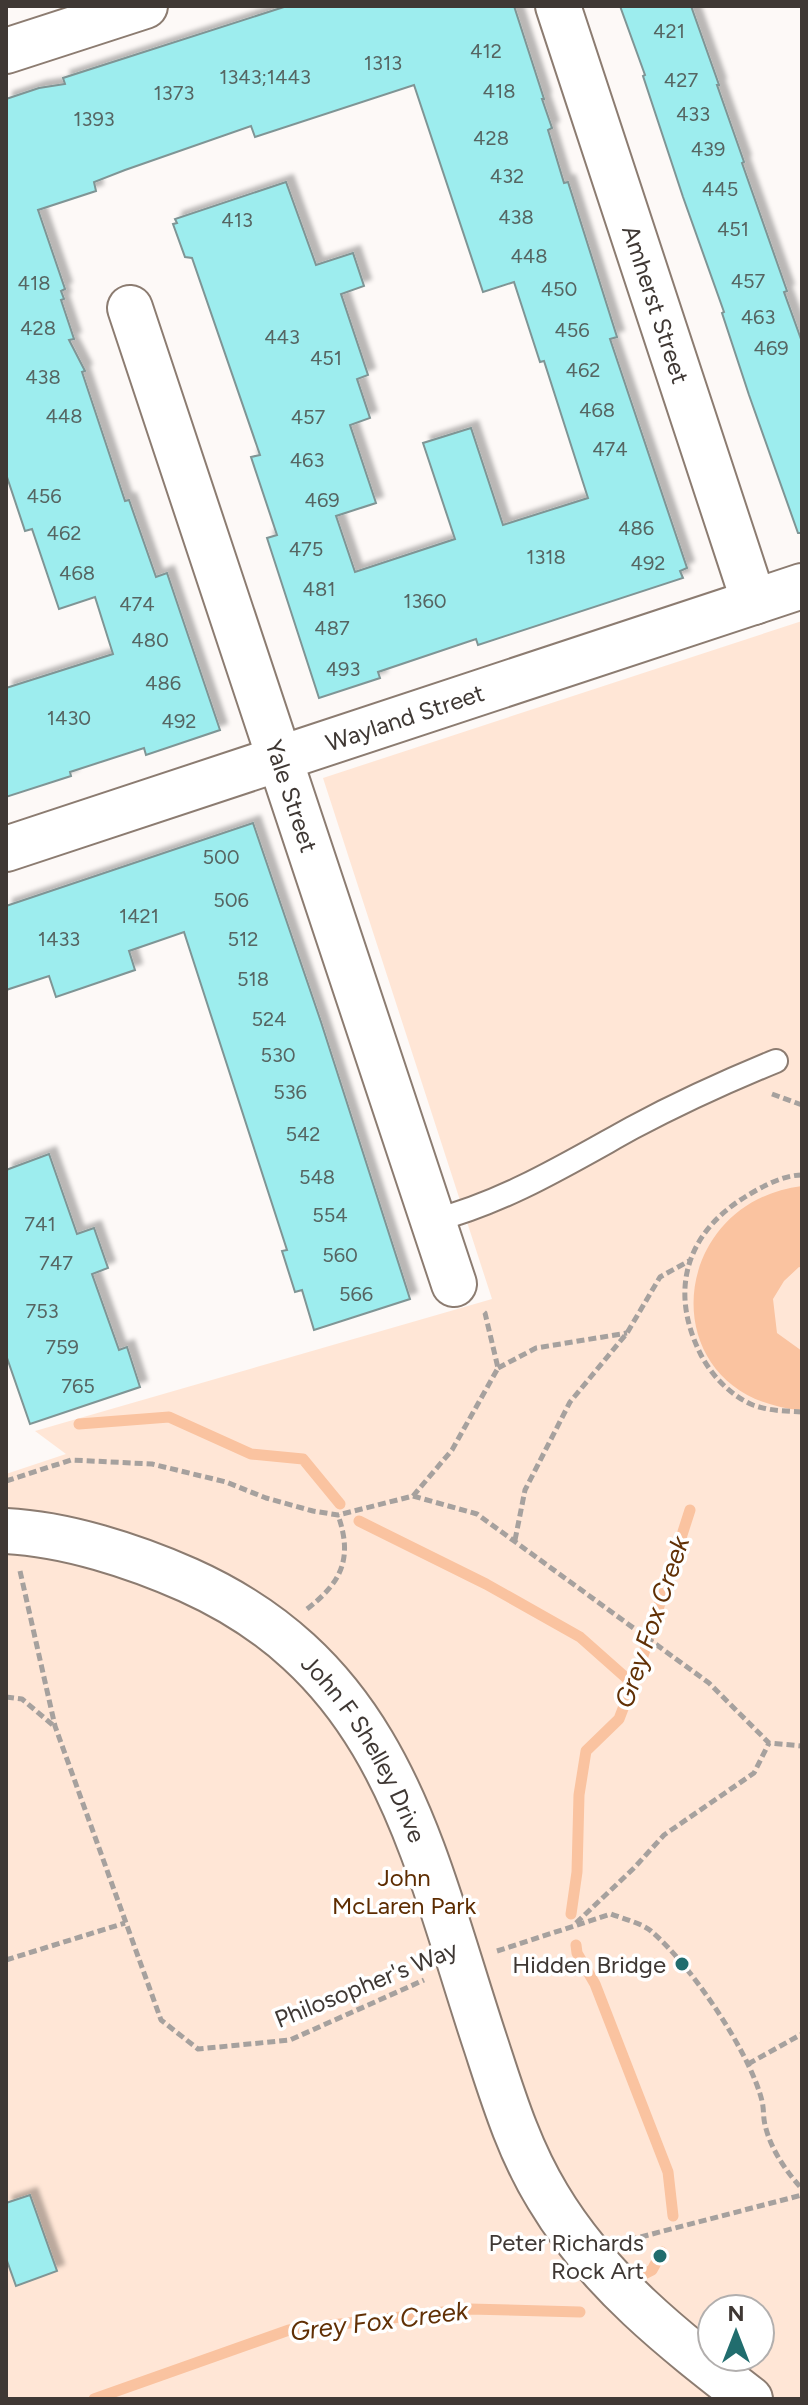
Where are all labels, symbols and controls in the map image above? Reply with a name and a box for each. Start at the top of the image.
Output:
house number: 421 [653,19,685,43]
house number: 412 [470,39,502,63]
house number: 1313 [364,51,402,75]
house number: 1343;1443 [219,65,311,89]
house number: 427 [664,68,698,92]
house number: 418 [483,79,515,103]
house number: 1373 [154,81,194,105]
house number: 433 [676,102,710,126]
house number: 1393 [73,107,115,131]
house number: 428 [473,126,509,150]
house number: 439 [691,137,725,161]
house number: 432 [490,164,524,188]
house number: 445 [702,177,738,201]
house number: 438 [498,205,534,229]
house number: 413 [221,208,253,232]
house number: 451 [717,217,749,241]
street label: Amherst Street [617,221,696,387]
house number: 448 [510,244,548,268]
house number: 457 [731,269,766,293]
house number: 418 [18,271,50,295]
house number: 450 [541,277,577,301]
house number: 463 [741,305,775,329]
house number: 428 [20,316,56,340]
house number: 456 [554,318,590,342]
house number: 443 [264,325,300,349]
house number: 469 [753,336,789,360]
house number: 451 [310,346,342,370]
house number: 462 [566,358,600,382]
house number: 438 [25,365,61,389]
house number: 468 [579,398,615,422]
house number: 448 [45,404,83,428]
house number: 457 [291,405,326,429]
house number: 474 [592,437,628,461]
house number: 463 [290,448,324,472]
house number: 456 [26,484,62,508]
house number: 469 [304,488,340,512]
house number: 486 [618,516,654,540]
house number: 462 [47,521,81,545]
house number: 475 [289,537,323,561]
house number: 1318 [526,545,566,569]
house number: 492 [631,551,665,575]
house number: 468 [59,561,95,585]
house number: 481 [303,577,335,601]
house number: 1360 [403,589,447,613]
house number: 474 [119,592,155,616]
house number: 487 [314,616,350,640]
house number: 480 [131,628,169,652]
house number: 493 [326,657,360,681]
house number: 486 [145,671,181,695]
street label: Wayland Street [322,678,488,757]
house number: 1430 [47,706,91,730]
house number: 492 [162,709,196,733]
street label: Yale Street [260,736,324,856]
house number: 500 [202,845,240,869]
house number: 506 [213,888,249,912]
house number: 1421 [119,904,159,928]
house number: 1433 [38,927,80,951]
house number: 512 [228,927,258,951]
house number: 518 [237,967,269,991]
house number: 524 [251,1007,287,1031]
house number: 530 [260,1043,296,1067]
house number: 536 [273,1080,307,1104]
house number: 542 [285,1122,321,1146]
house number: 548 [299,1165,335,1189]
house number: 554 [312,1203,348,1227]
house number: 741 [24,1212,56,1236]
house number: 560 [322,1243,358,1267]
house number: 747 [39,1251,73,1275]
house number: 566 [339,1282,373,1306]
house number: 753 [25,1299,59,1323]
house number: 759 [45,1335,79,1359]
house number: 765 [61,1374,95,1398]
water label: Grey Fox Creek [608,1531,697,1712]
street label: John F Shelley Drive [296,1648,432,1846]
park label: John McLaren Park [332,1863,476,1920]
street label: Philosopher's Way [270,1934,462,2034]
place label: Hidden Bridge [512,1950,666,1979]
marker: Hidden Bridge [673,1955,691,1973]
place label: Peter Richards Rock Art [489,2228,644,2285]
marker: Peter Richards Rock Art [651,2247,669,2265]
north arrow [696,2293,776,2373]
water label: Grey Fox Creek [288,2294,471,2348]
text: N [727,2300,745,2327]

